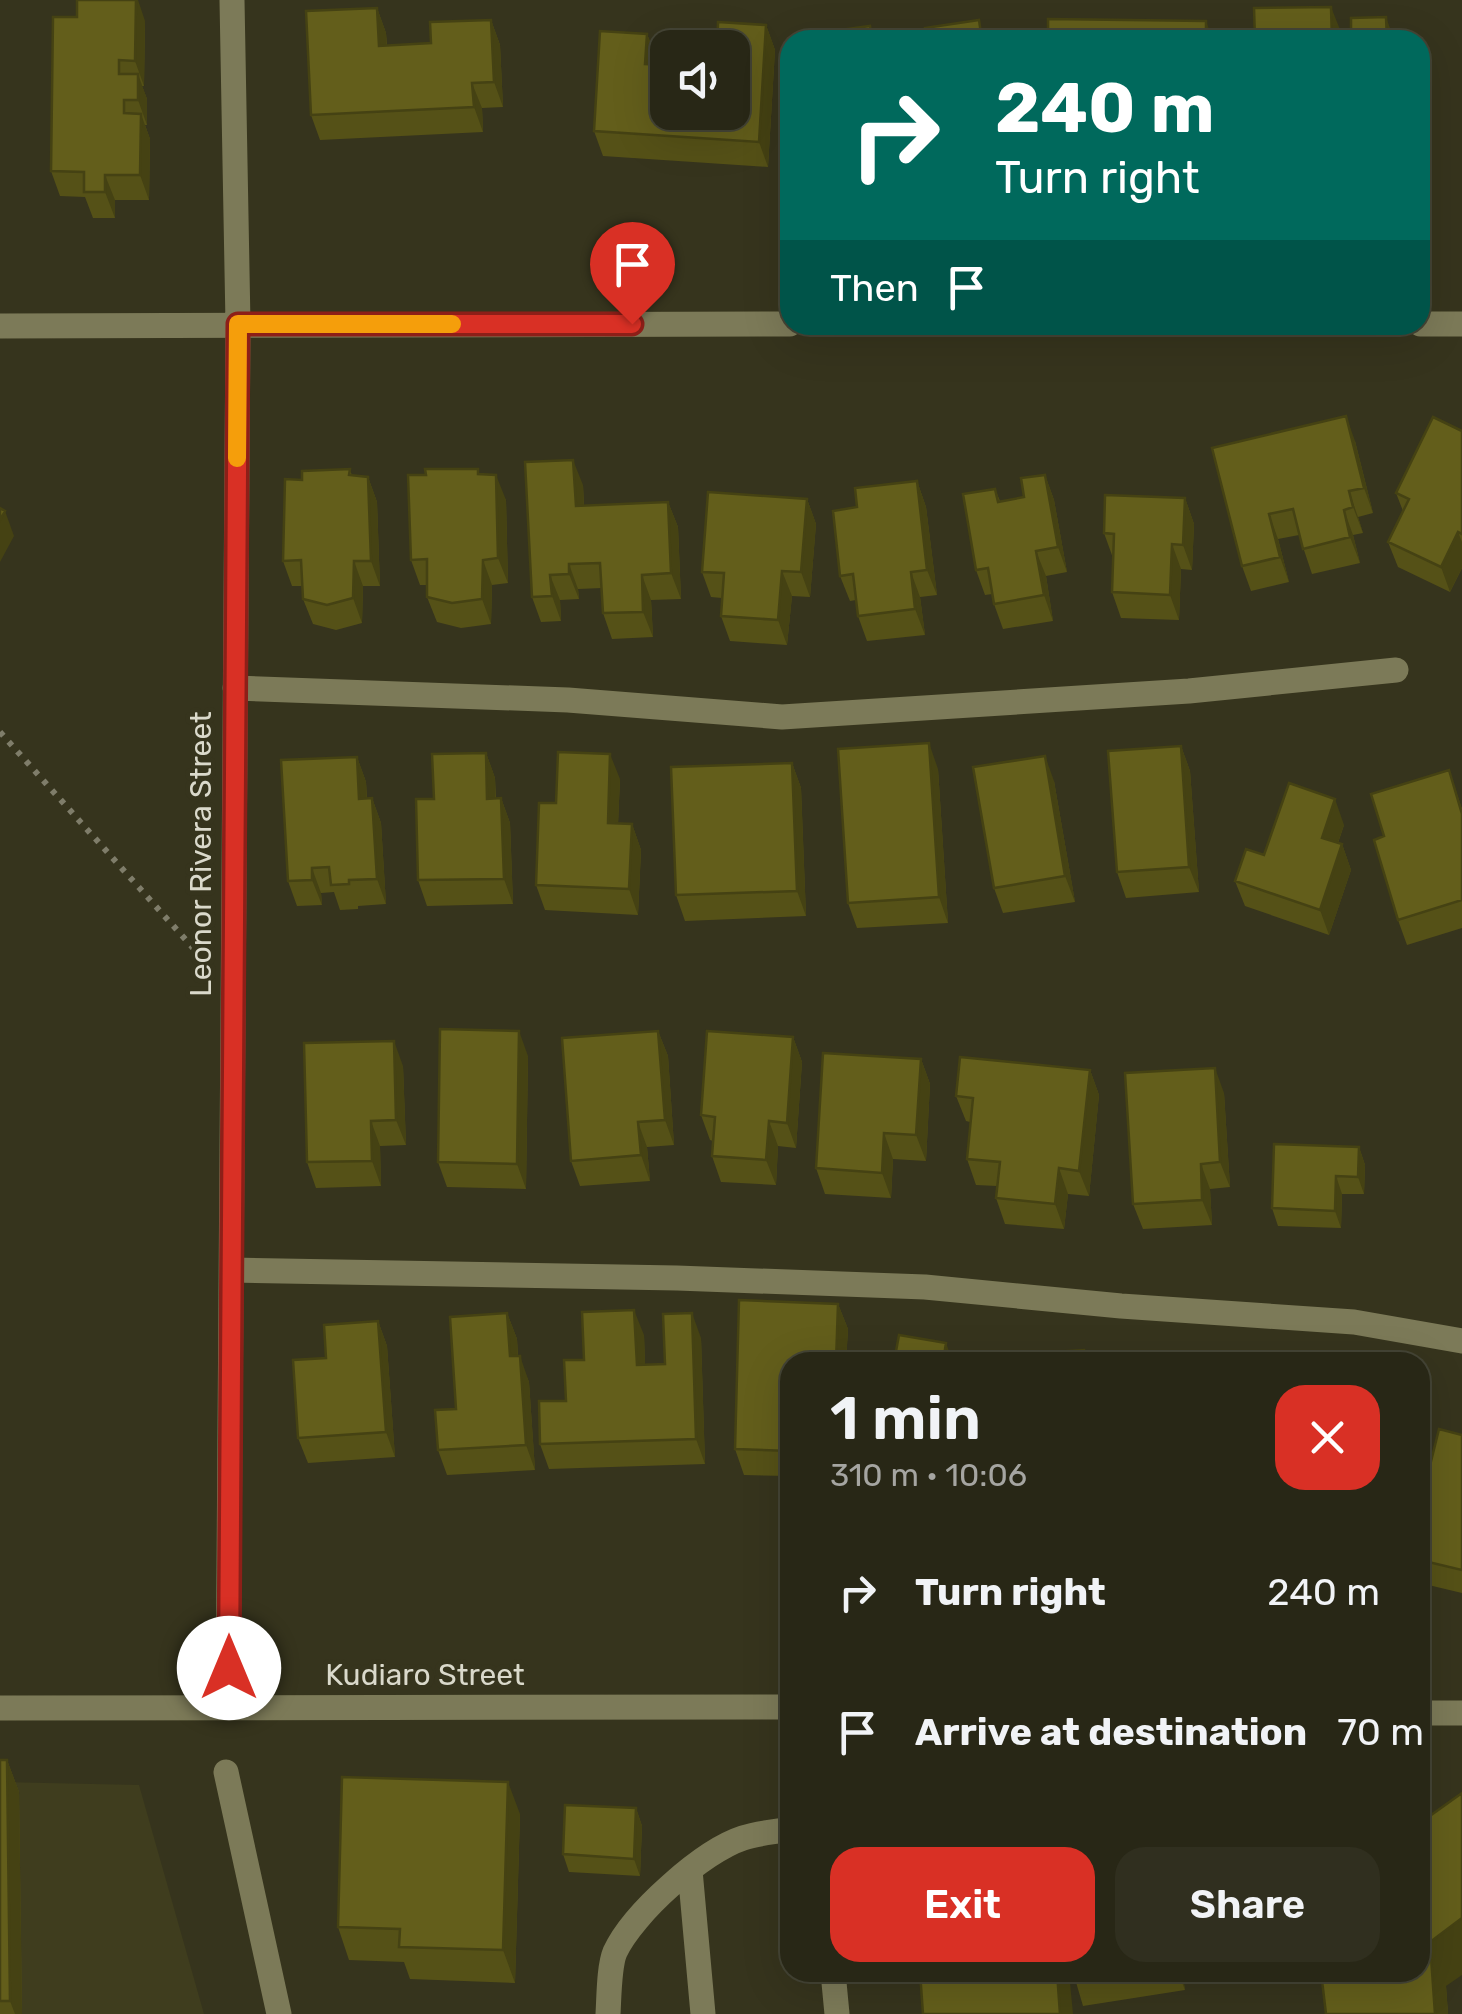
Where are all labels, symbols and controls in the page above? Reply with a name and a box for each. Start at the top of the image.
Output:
map controls [650,30,750,130]
button: sound [650,30,750,130]
text: 240 m [995,67,1215,150]
icon: right [830,70,960,200]
text: Turn right [995,151,1199,204]
pin [590,222,675,325]
icon: arrive [605,237,660,292]
icon: arrive [939,260,994,315]
text: Then [830,265,919,311]
street label: Leonor Rivera Street [183,711,219,997]
text: 1 min [830,1383,981,1454]
button: close [1275,1385,1380,1490]
text: 310 m · 10:06 [830,1456,1027,1494]
icon: right [830,1565,885,1620]
text: Turn right [915,1569,1106,1615]
text: 240 m [1267,1569,1380,1615]
position arrow [177,1616,281,1720]
street label: Kudiaro Street [325,1657,525,1693]
icon: arrive [830,1705,885,1760]
text: Arrive at destination [915,1709,1307,1755]
text: 70 m [1337,1709,1424,1755]
button: Exit [830,1847,1095,1962]
button: Share [1115,1847,1380,1962]

